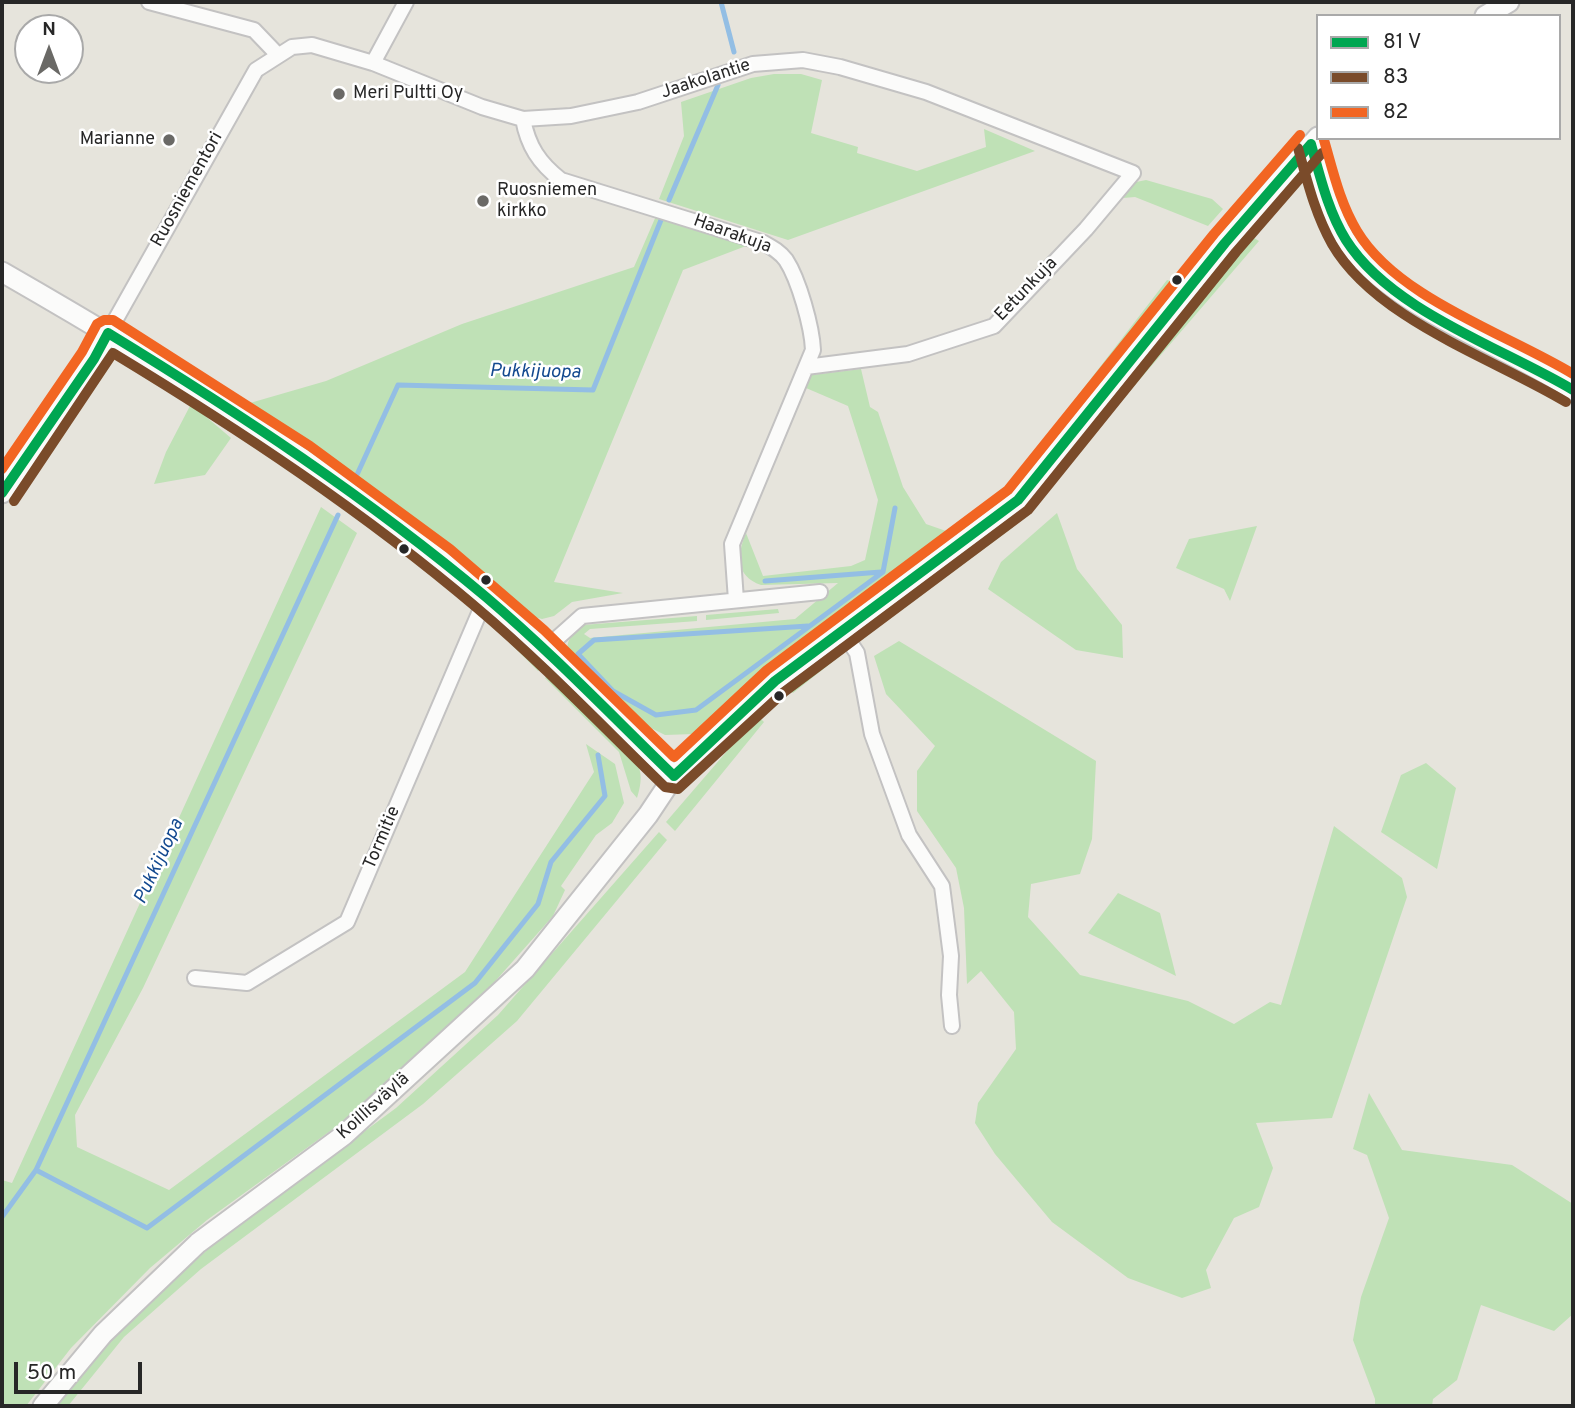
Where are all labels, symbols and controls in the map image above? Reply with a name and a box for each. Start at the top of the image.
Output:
north arrow [14,14,84,84]
legend [1316,14,1561,140]
text: N [42,18,56,42]
text: 81 V [1383,29,1421,56]
street label: Jaakolantie [658,55,754,105]
text: 83 [1383,64,1408,91]
place label: Meri Pultti Oy [353,83,463,105]
marker: Meri Pultti Oy [331,86,347,102]
text: 82 [1383,99,1408,126]
place label: Marianne [80,129,155,151]
street label: Ruosniementori [148,129,228,251]
marker: Marianne [161,132,177,148]
place label: Ruosniemen kirkko [497,180,597,222]
marker: Ruosniemen kirkko [475,193,491,209]
street label: Haarakuja [690,211,774,259]
street label: Eetunkuja [991,254,1063,326]
unlabelled marker [1170,273,1184,287]
water label: Pukkijuopa [489,361,581,385]
unlabelled marker [397,542,411,556]
unlabelled marker [479,573,493,587]
unlabelled marker [772,689,786,703]
street label: Tormitie [360,803,406,873]
water label: Pukkijuopa [130,816,190,908]
street label: Koillisväylä [333,1069,415,1145]
scale bar [18,1348,145,1392]
text: 50 m [27,1360,76,1387]

